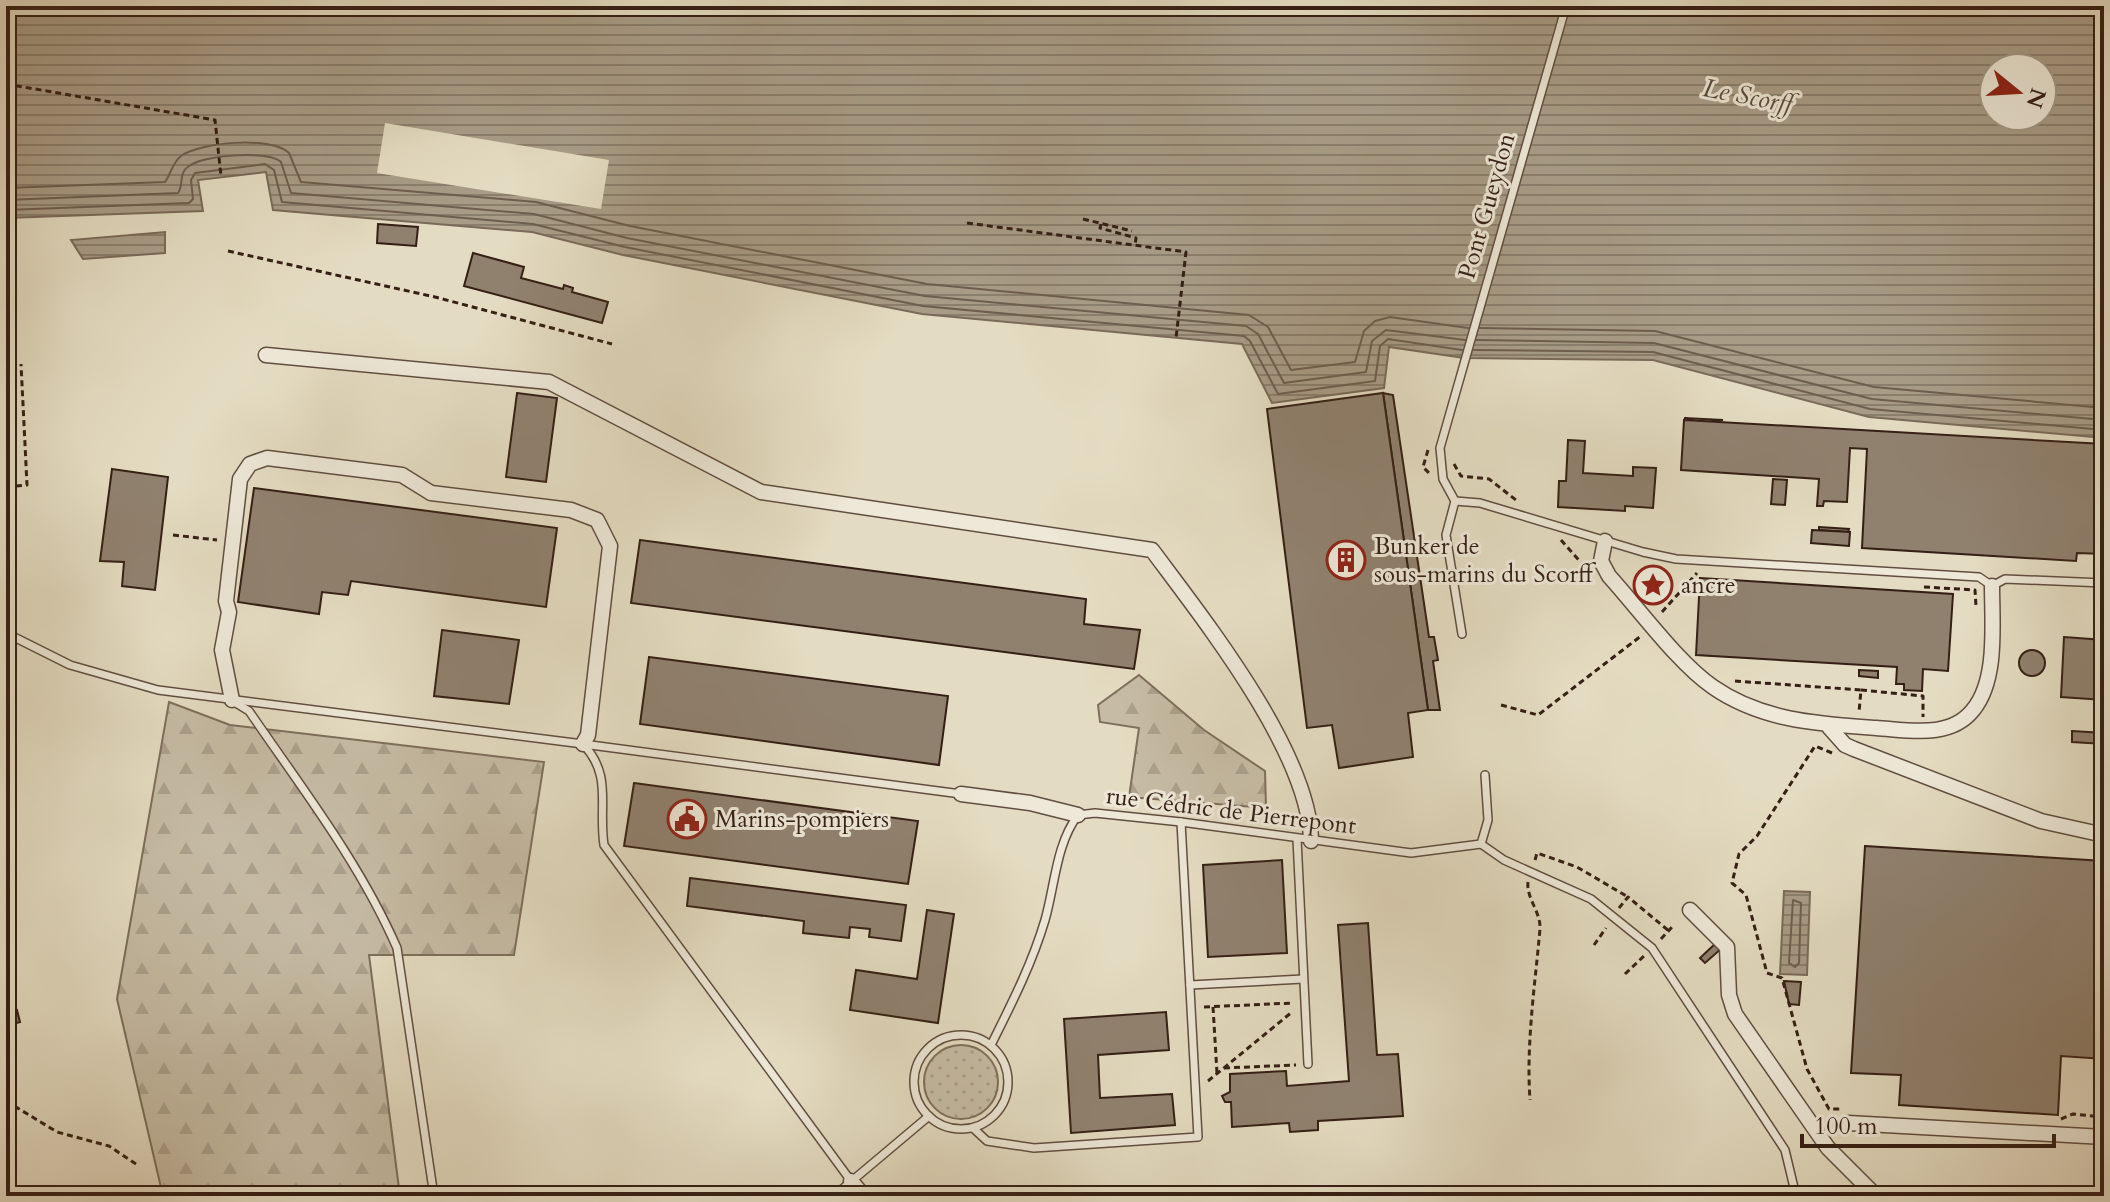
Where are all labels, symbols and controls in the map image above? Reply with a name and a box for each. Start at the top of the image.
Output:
north arrow [1978,52,2058,132]
water label: Le Scorff [1700,70,1801,123]
text: N [2019,84,2053,112]
street label: Pont Gueydon [1450,129,1524,283]
place label: Bunker de sous-marins du Scorff [1374,530,1596,591]
building icon: Bunker de sous-marins du Scorff [1325,539,1367,581]
place icon: ancre [1632,564,1674,606]
place label: ancre [1681,569,1736,602]
street label: rue Cédric de Pierrepont [1104,779,1358,843]
public building icon: Marins-pompiers [666,798,708,840]
place label: Marins-pompiers [715,803,889,836]
scale bar [1802,1098,2054,1148]
text: 100 m [1814,1110,1878,1143]

